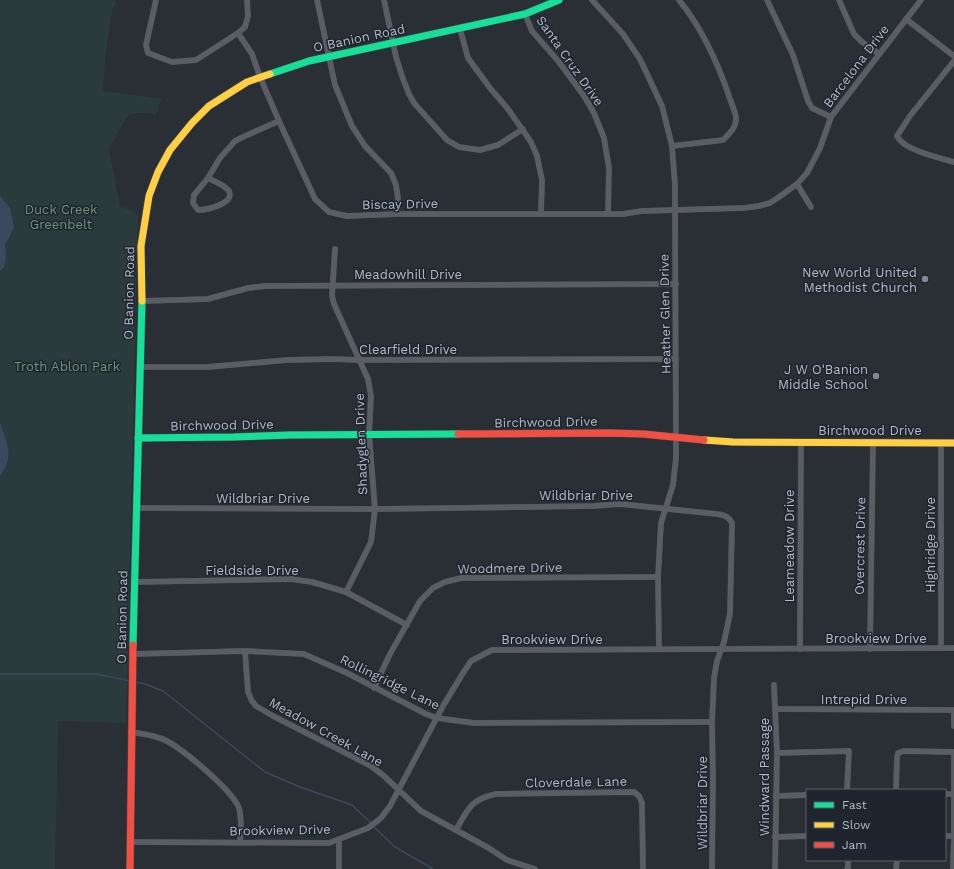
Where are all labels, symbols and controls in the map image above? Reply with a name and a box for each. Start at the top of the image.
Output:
street label: Santa Cruz Drive [533,13,607,109]
street label: O Banion Road [312,21,406,55]
street label: Barcelona Drive [820,22,892,110]
street label: Biscay Drive [362,196,438,212]
park label: Duck Creek Greenbelt [25,202,98,232]
street label: O Banion Road [121,246,137,340]
street label: Heather Glen Drive [656,254,674,374]
place label: New World United Methodist Church [802,265,917,295]
street label: Meadowhill Drive [354,267,462,282]
marker: New World United Methodist Church [920,274,930,284]
street label: Clearfield Drive [359,342,457,357]
park label: Troth Ablon Park [14,359,121,374]
place label: J W O'Banion Middle School [778,362,868,392]
marker: J W O'Banion Middle School [871,371,881,381]
street label: Shadyglen Drive [352,393,370,495]
street label: Birchwood Drive [494,414,598,430]
street label: Birchwood Drive [170,417,274,433]
street label: Birchwood Drive [818,423,922,438]
street label: Wildbriar Drive [539,488,633,503]
street label: Leameadow Drive [782,490,797,602]
street label: Wildbriar Drive [216,491,310,506]
street label: Overcrest Drive [852,497,868,595]
street label: Highridge Drive [923,497,938,593]
street label: Woodmere Drive [457,560,563,576]
street label: Fieldside Drive [205,563,299,578]
street label: O Banion Road [114,570,130,664]
street label: Brookview Drive [825,631,927,646]
street label: Brookview Drive [501,632,603,647]
street label: Rollingridge Lane [338,651,442,713]
street label: Intrepid Drive [821,692,907,707]
street label: Meadow Creek Lane [266,694,386,770]
street label: Windward Passage [757,718,772,836]
street label: Wildbriar Drive [695,756,710,850]
street label: Cloverdale Lane [525,774,627,790]
legend [806,789,946,861]
text: Fast [842,798,867,812]
text: Slow [842,818,870,832]
street label: Brookview Drive [229,822,331,838]
text: Jam [842,838,867,852]

